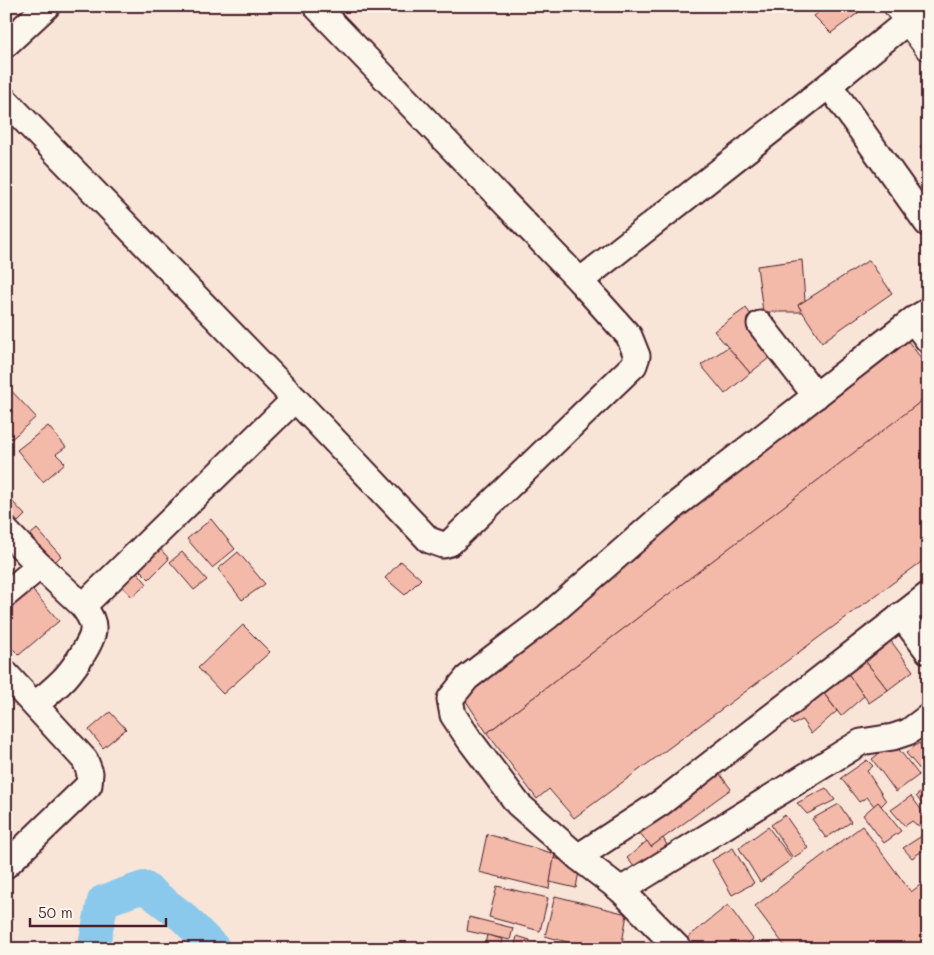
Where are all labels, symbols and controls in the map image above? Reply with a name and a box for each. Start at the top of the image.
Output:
scale bar [30,895,166,927]
text: 50 m [38,902,73,922]

